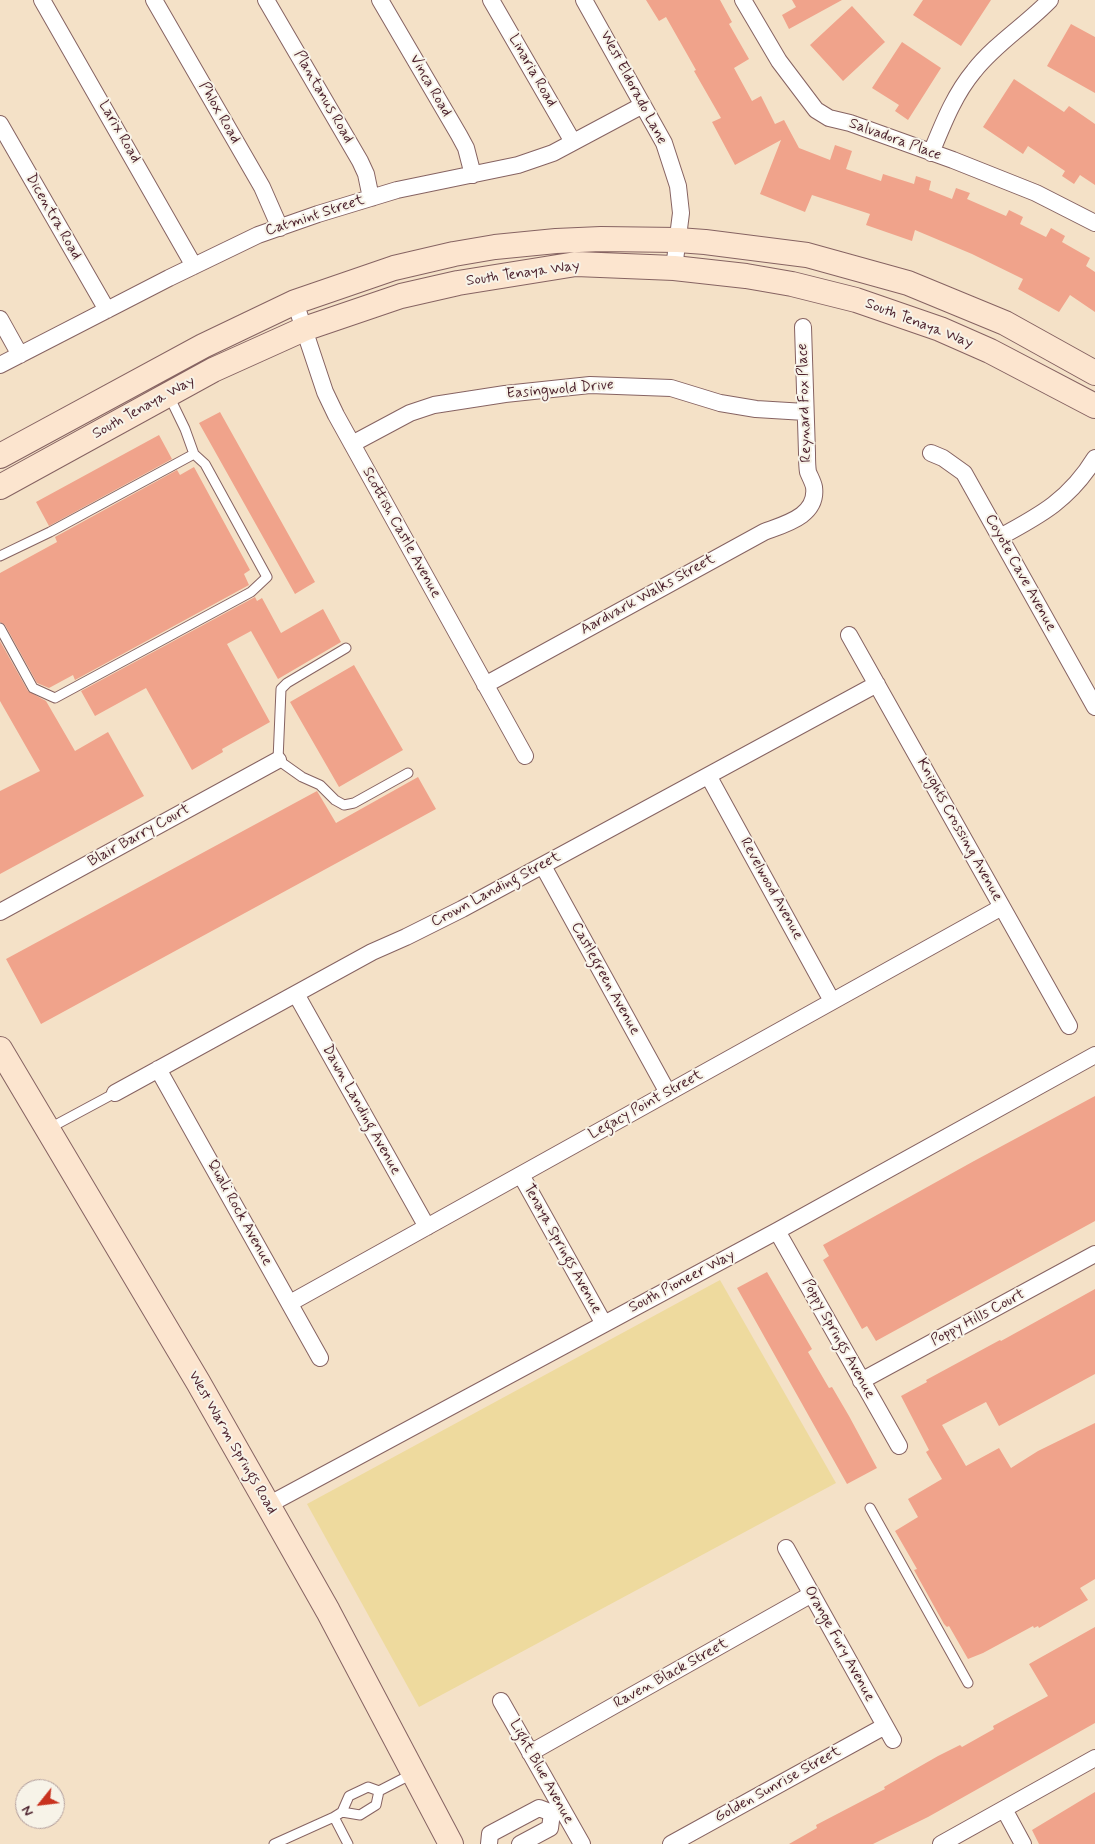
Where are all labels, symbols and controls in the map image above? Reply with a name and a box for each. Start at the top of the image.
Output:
street label: West Eldorado Lane [595,28,671,148]
street label: Linaria Road [504,32,560,110]
street label: Plantanus Road [289,47,357,147]
street label: Vinca Road [405,52,455,120]
street label: Phlox Road [194,79,244,147]
street label: Larix Road [94,98,144,166]
street label: Salvadora Place [846,115,944,165]
street label: Dicentra Road [21,171,85,263]
street label: Catmint Street [263,192,367,240]
street label: South Tenaya Way [465,257,581,291]
street label: South Tenaya Way [862,295,976,353]
street label: Reynard Fox Place [794,343,816,463]
street label: South Tenaya Way [90,372,198,444]
street label: Easingwold Drive [506,376,614,404]
street label: Scottish Castle Avenue [358,464,444,602]
street label: Coyote Cave Avenue [980,511,1060,635]
street label: Aardvark Walks Street [578,551,718,639]
street label: Knights Crossing Avenue [912,755,1006,905]
street label: Blair Barry Court [85,801,193,871]
street label: Revelwood Avenue [736,835,806,943]
street label: Crown Landing Street [428,848,564,932]
street label: Castlegreen Avenue [567,919,643,1039]
street label: Dawn Landing Avenue [318,1042,404,1178]
street label: Legacy Point Street [586,1066,706,1144]
street label: Quali Rock Avenue [202,1157,276,1269]
street label: Tenaya Springs Avenue [519,1181,605,1317]
street label: South Pioneer Way [626,1247,738,1317]
street label: Poppy Springs Avenue [798,1276,878,1402]
street label: Poppy Hills Court [928,1286,1028,1350]
street label: West Warm Springs Road [184,1368,280,1518]
street label: Orange Fury Avenue [800,1583,878,1705]
street label: Raven Black Street [611,1635,731,1713]
street label: Light Blue Avenue [505,1717,577,1827]
street label: Golden Sunrise Street [712,1743,844,1827]
north arrow [15,1779,65,1829]
text: N [18,1802,38,1819]

